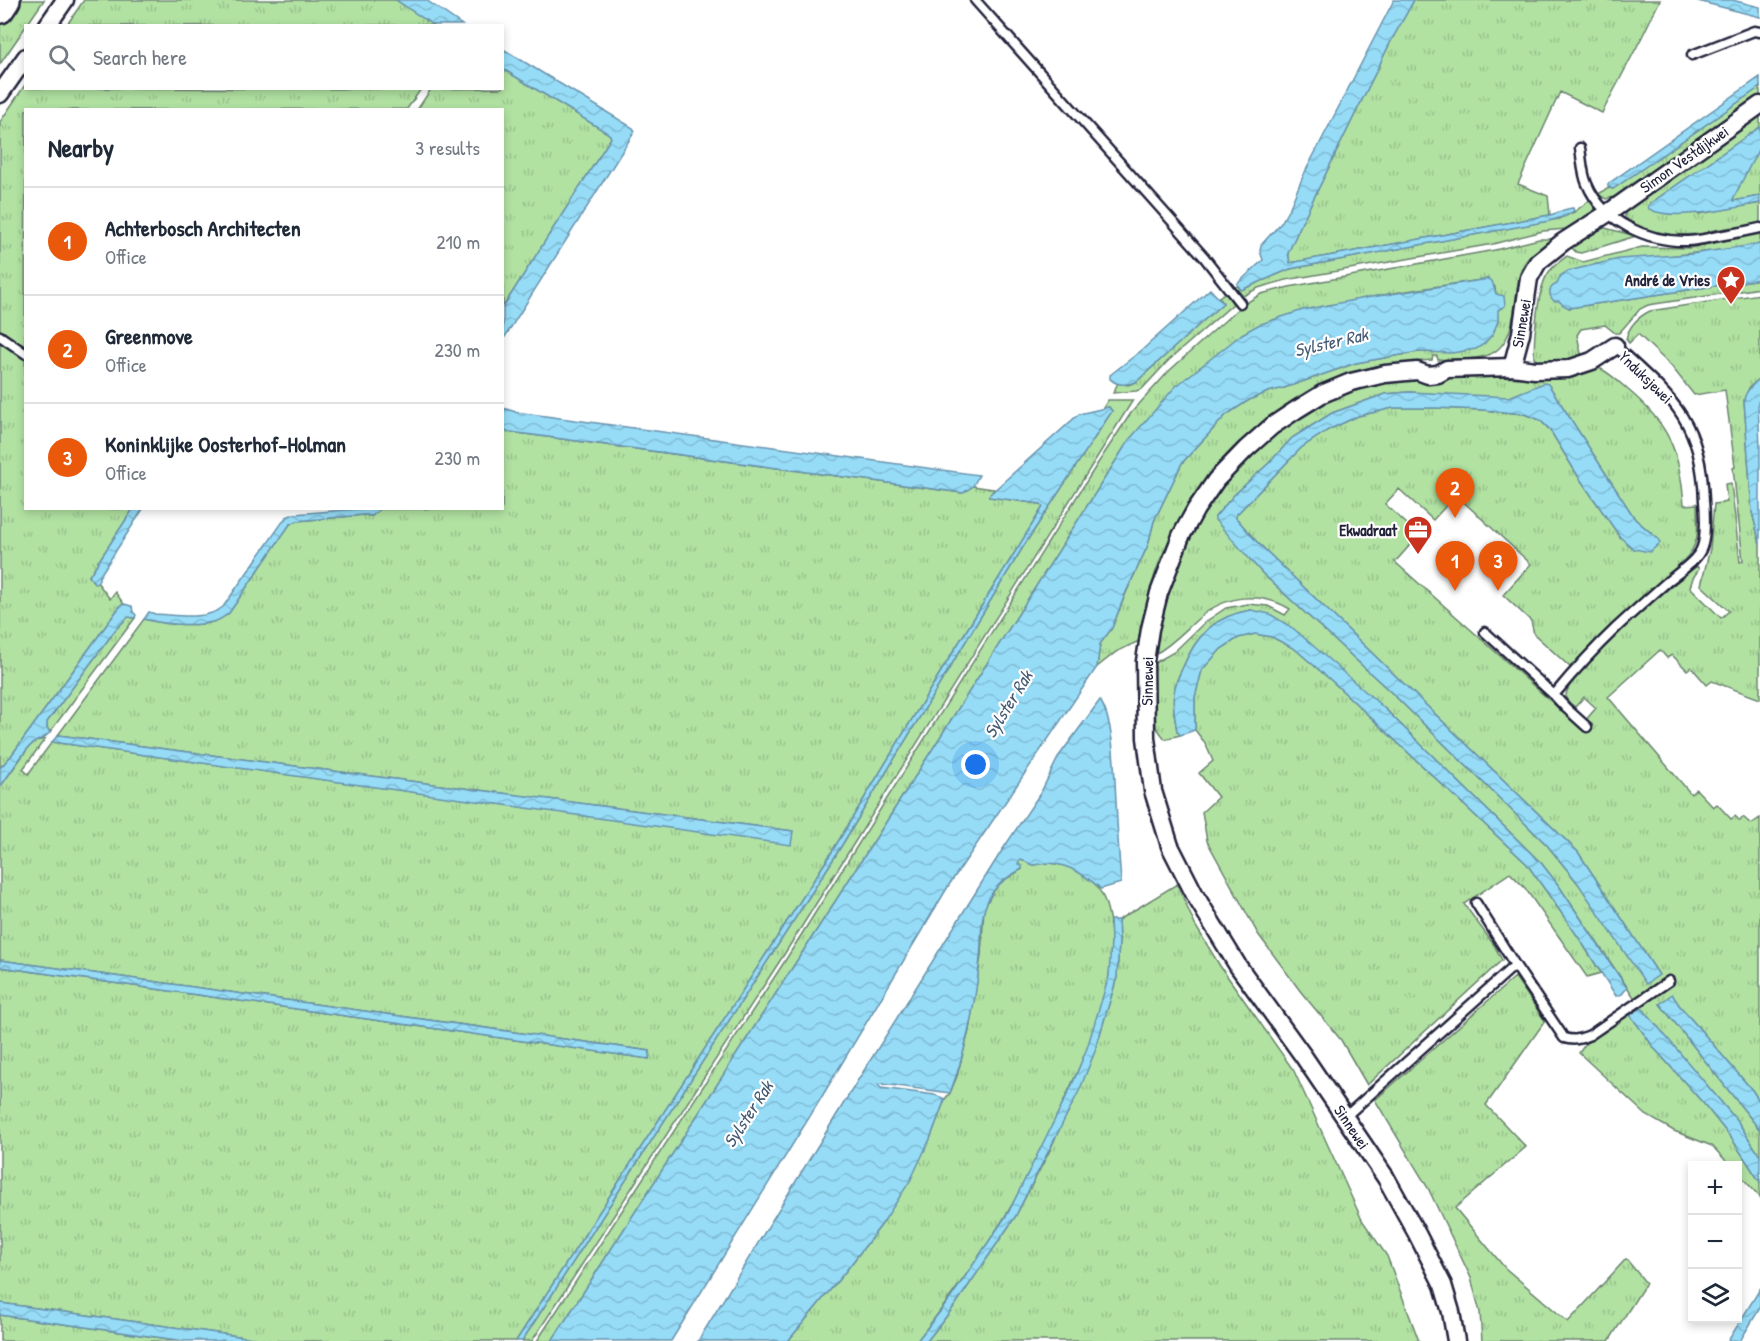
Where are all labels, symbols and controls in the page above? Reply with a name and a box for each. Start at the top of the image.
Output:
search box [24,24,504,90]
icon: search [45,41,78,74]
text: Search here [93,42,187,72]
street label: Simon Vestdijkwei [1635,120,1733,198]
text: Nearby [48,130,114,165]
text: 3 results [415,134,480,161]
text: Achterbosch Architecten [105,213,301,243]
text: 1 [64,228,71,255]
text: 210 m [436,228,480,255]
text: Office [105,243,147,270]
place icon: André de Vries [1715,264,1747,306]
place label: André de Vries [1625,269,1711,291]
street label: Sinnewei [1506,297,1536,349]
text: Greenmove [105,321,193,351]
water label: Sylster Rak [1292,321,1372,363]
text: 2 [63,336,72,363]
text: 230 m [435,336,480,363]
street label: Ynduksjewei [1614,346,1678,408]
text: Office [105,351,147,378]
text: Koninklijke Oosterhof-Holman [105,429,346,459]
text: 3 [63,444,72,471]
text: 230 m [435,444,480,471]
text: Office [105,459,147,486]
pin: 2 [1436,468,1474,518]
office icon: Ekwadraat [1402,514,1434,556]
place label: Ekwadraat [1339,519,1397,541]
pin: 1 [1436,542,1474,591]
pin: 3 [1478,542,1518,591]
street label: Sinnewei [1136,656,1158,706]
water label: Sylster Rak [978,664,1039,742]
your location [961,750,990,779]
water label: Sylster Rak [717,1075,780,1152]
street label: Sinnewei [1329,1100,1375,1154]
map controls [1688,1161,1742,1323]
button: + [1688,1161,1742,1215]
button: − [1688,1215,1742,1269]
button: layers [1688,1269,1742,1323]

